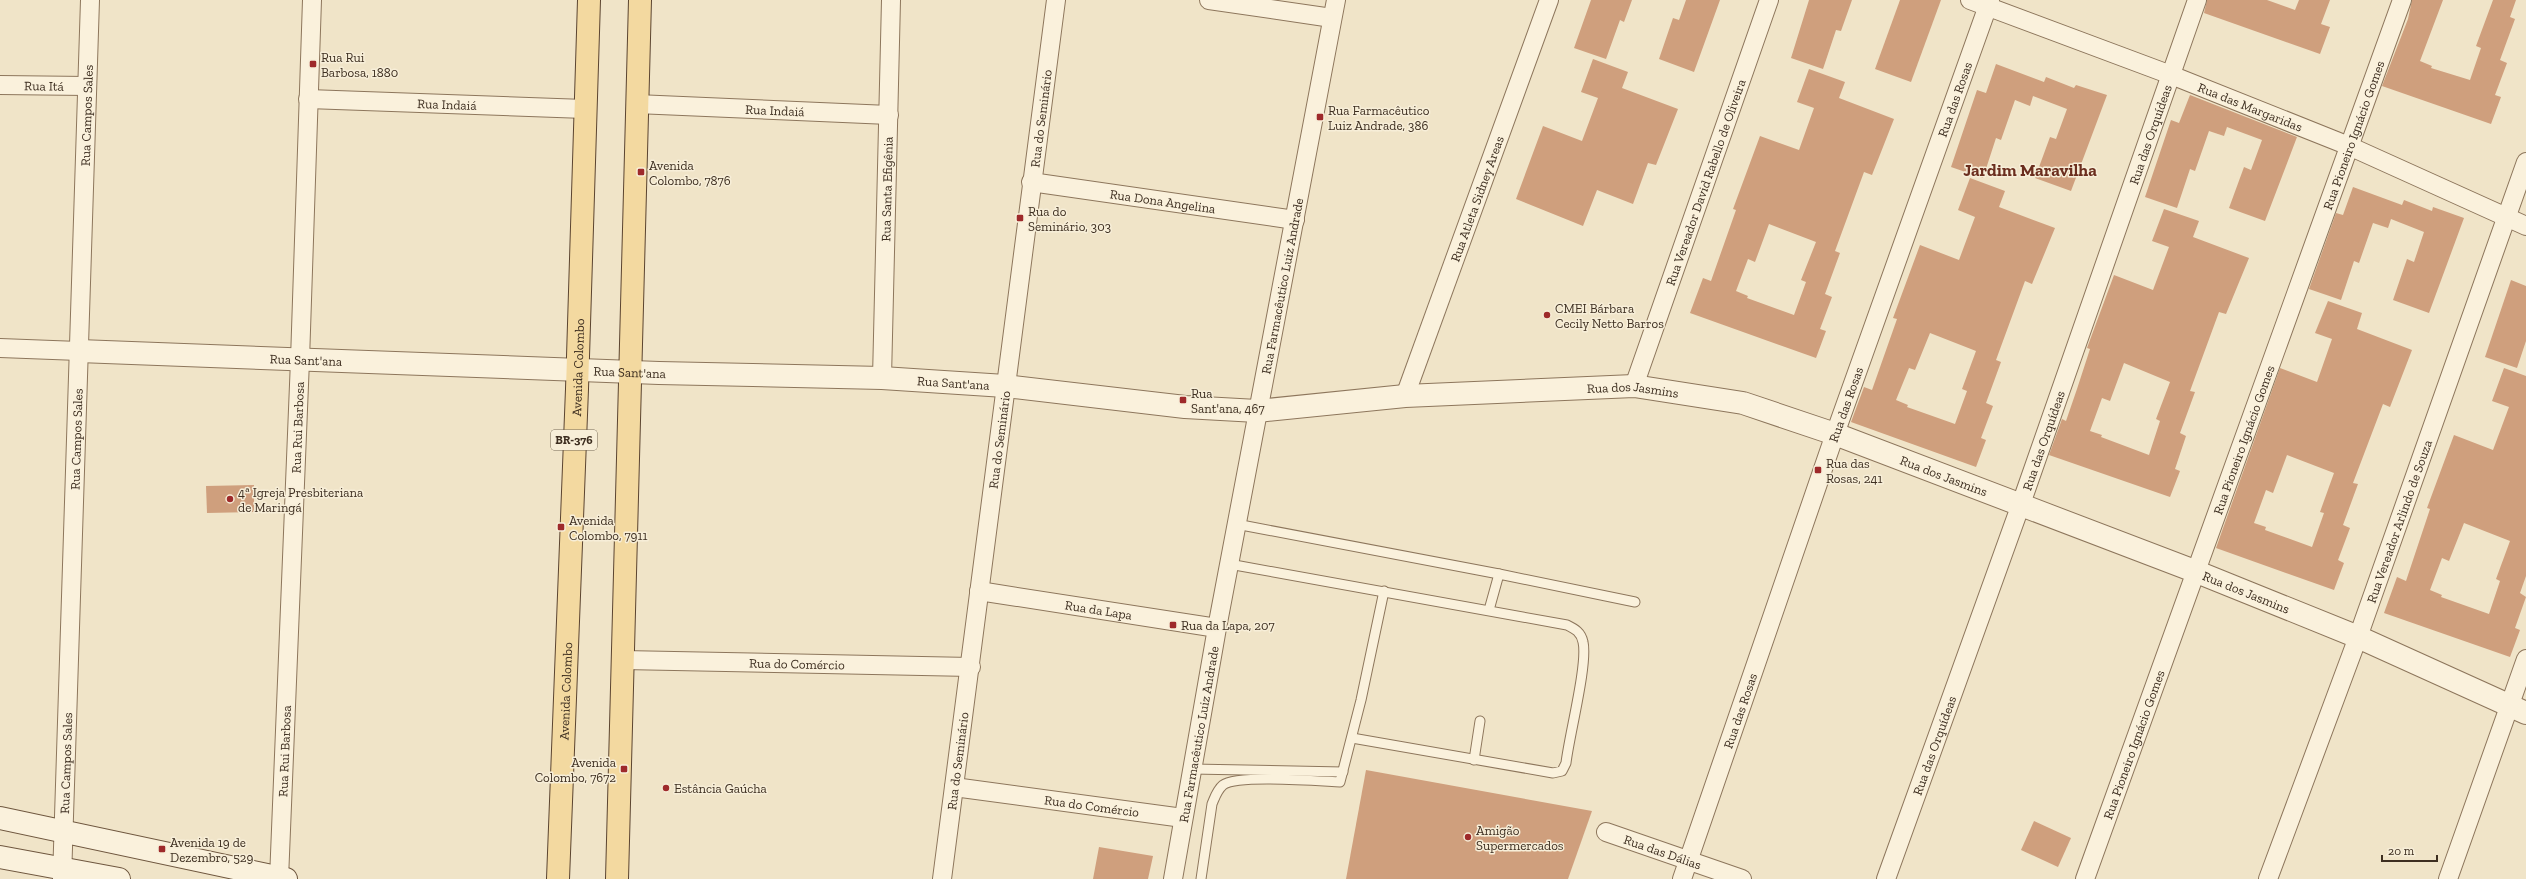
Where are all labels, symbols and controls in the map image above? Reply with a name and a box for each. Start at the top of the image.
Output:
place label: Rua Rui Barbosa, 1880 [321,50,398,80]
street label: Rua Pioneiro Ignácio Gomes [2320,58,2387,211]
marker: Rua Rui Barbosa, 1880 [308,59,318,69]
street label: Rua das Rosas [1934,59,1975,139]
street label: Rua Campos Sales [77,64,95,166]
street label: Rua do Seminário [1027,68,1054,168]
street label: Rua Vereador David Rabello de Oliveira [1662,76,1749,287]
street label: Rua Itá [24,78,65,93]
street label: Rua das Margaridas [2196,79,2305,134]
street label: Rua das Orquídeas [2126,82,2174,186]
street label: Rua Indaiá [417,95,478,113]
street label: Rua Indaiá [745,101,806,119]
place label: Rua Farmacêutico Luiz Andrade, 386 [1328,103,1430,133]
marker: Rua Farmacêutico Luiz Andrade, 386 [1315,112,1325,122]
street label: Rua Atleta Sidney Areas [1447,133,1507,264]
street label: Rua Santa Efigênia [878,136,895,242]
place label: Avenida Colombo, 7876 [649,158,731,188]
district label: Jardim Maravilha [1963,160,2097,180]
marker: Avenida Colombo, 7876 [636,167,646,177]
street label: Rua Dona Angelina [1109,186,1217,216]
street label: Rua Farmacêutico Luiz Andrade [1258,197,1306,375]
place label: Rua do Seminário, 303 [1028,204,1111,234]
marker: Rua do Seminário, 303 [1015,213,1025,223]
place label: CMEI Bárbara Cecily Netto Barros [1555,301,1664,331]
marker: CMEI Bárbara Cecily Netto Barros [1542,310,1552,320]
street label: Avenida Colombo [568,318,587,417]
street label: Rua Sant'ana [269,351,343,369]
street label: Rua Sant'ana [593,363,667,381]
street label: Rua Pioneiro Ignácio Gomes [2210,363,2277,516]
street label: Rua das Rosas [1825,364,1866,444]
street label: Rua Sant'ana [917,373,991,393]
street label: Rua dos Jasmins [1586,379,1680,400]
street label: Rua Rui Barbosa [288,381,307,473]
place label: Rua Sant'ana, 467 [1191,386,1265,416]
street label: Rua Campos Sales [67,388,85,490]
street label: Rua das Orquídeas [2019,388,2068,492]
street label: Rua do Seminário [985,389,1013,490]
marker: Rua Sant'ana, 467 [1178,395,1188,405]
road number: BR-376 [551,430,597,450]
street label: Rua Vereador Arlindo de Souza [2363,437,2435,605]
street label: Rua dos Jasmins [1898,452,1990,499]
place label: Rua das Rosas, 241 [1826,456,1882,486]
marker: Rua das Rosas, 241 [1813,465,1823,475]
place label: 4ª Igreja Presbiteriana de Maringá [238,485,364,515]
marker: 4ª Igreja Presbiteriana de Maringá [225,494,235,504]
place label: Avenida Colombo, 7911 [569,513,648,543]
marker: Avenida Colombo, 7911 [556,522,566,532]
street label: Rua dos Jasmins [2201,568,2292,616]
street label: Rua da Lapa [1064,597,1134,622]
place label: Rua da Lapa, 207 [1181,618,1275,633]
marker: Rua da Lapa, 207 [1168,620,1178,630]
street label: Avenida Colombo [556,642,575,740]
street label: Rua Farmacêutico Luiz Andrade [1176,645,1221,824]
street label: Rua do Comércio [749,655,845,672]
street label: Rua Pioneiro Ignácio Gomes [2100,668,2167,821]
street label: Rua das Rosas [1720,671,1760,750]
street label: Rua das Orquídeas [1909,693,1959,797]
street label: Rua Rui Barbosa [275,704,294,797]
street label: Rua do Seminário [944,711,971,811]
street label: Rua Campos Sales [57,712,75,814]
place label: Avenida Colombo, 7672 [535,755,617,785]
marker: Avenida Colombo, 7672 [619,764,629,774]
place label: Estância Gaúcha [674,781,768,796]
marker: Estância Gaúcha [661,783,671,793]
street label: Rua do Comércio [1043,792,1140,820]
place label: Amigão Supermercados [1476,823,1564,853]
street label: Rua das Dálias [1622,831,1704,872]
marker: Amigão Supermercados [1463,832,1473,842]
place label: Avenida 19 de Dezembro, 529 [170,835,254,865]
scale bar [2382,837,2437,863]
marker: Avenida 19 de Dezembro, 529 [157,844,167,854]
text: 20 m [2388,844,2415,858]

